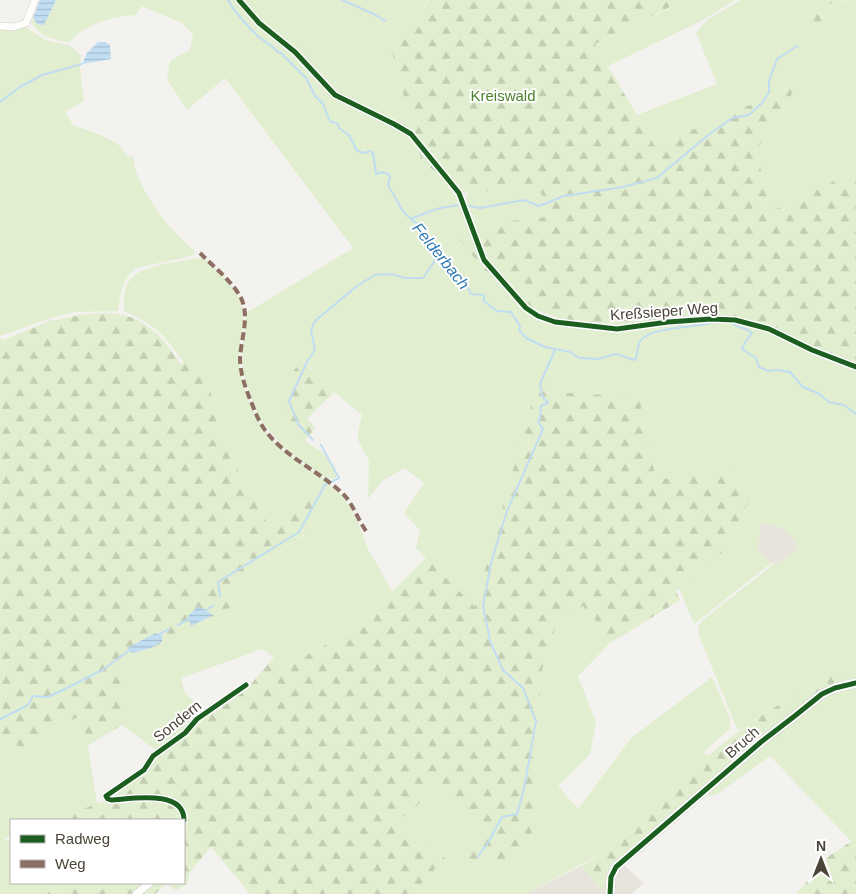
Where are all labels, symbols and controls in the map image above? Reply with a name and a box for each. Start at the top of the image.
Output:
park label: Kreiswald [470,87,536,104]
water label: Felderbach [409,220,473,293]
street label: Kreßsieper Weg [609,299,719,323]
street label: Sondern [150,697,204,745]
street label: Bruch [722,723,762,761]
legend [10,819,185,884]
text: Radweg [55,830,110,847]
north arrow [796,834,846,884]
text: N [816,838,826,854]
text: Weg [55,855,86,872]

